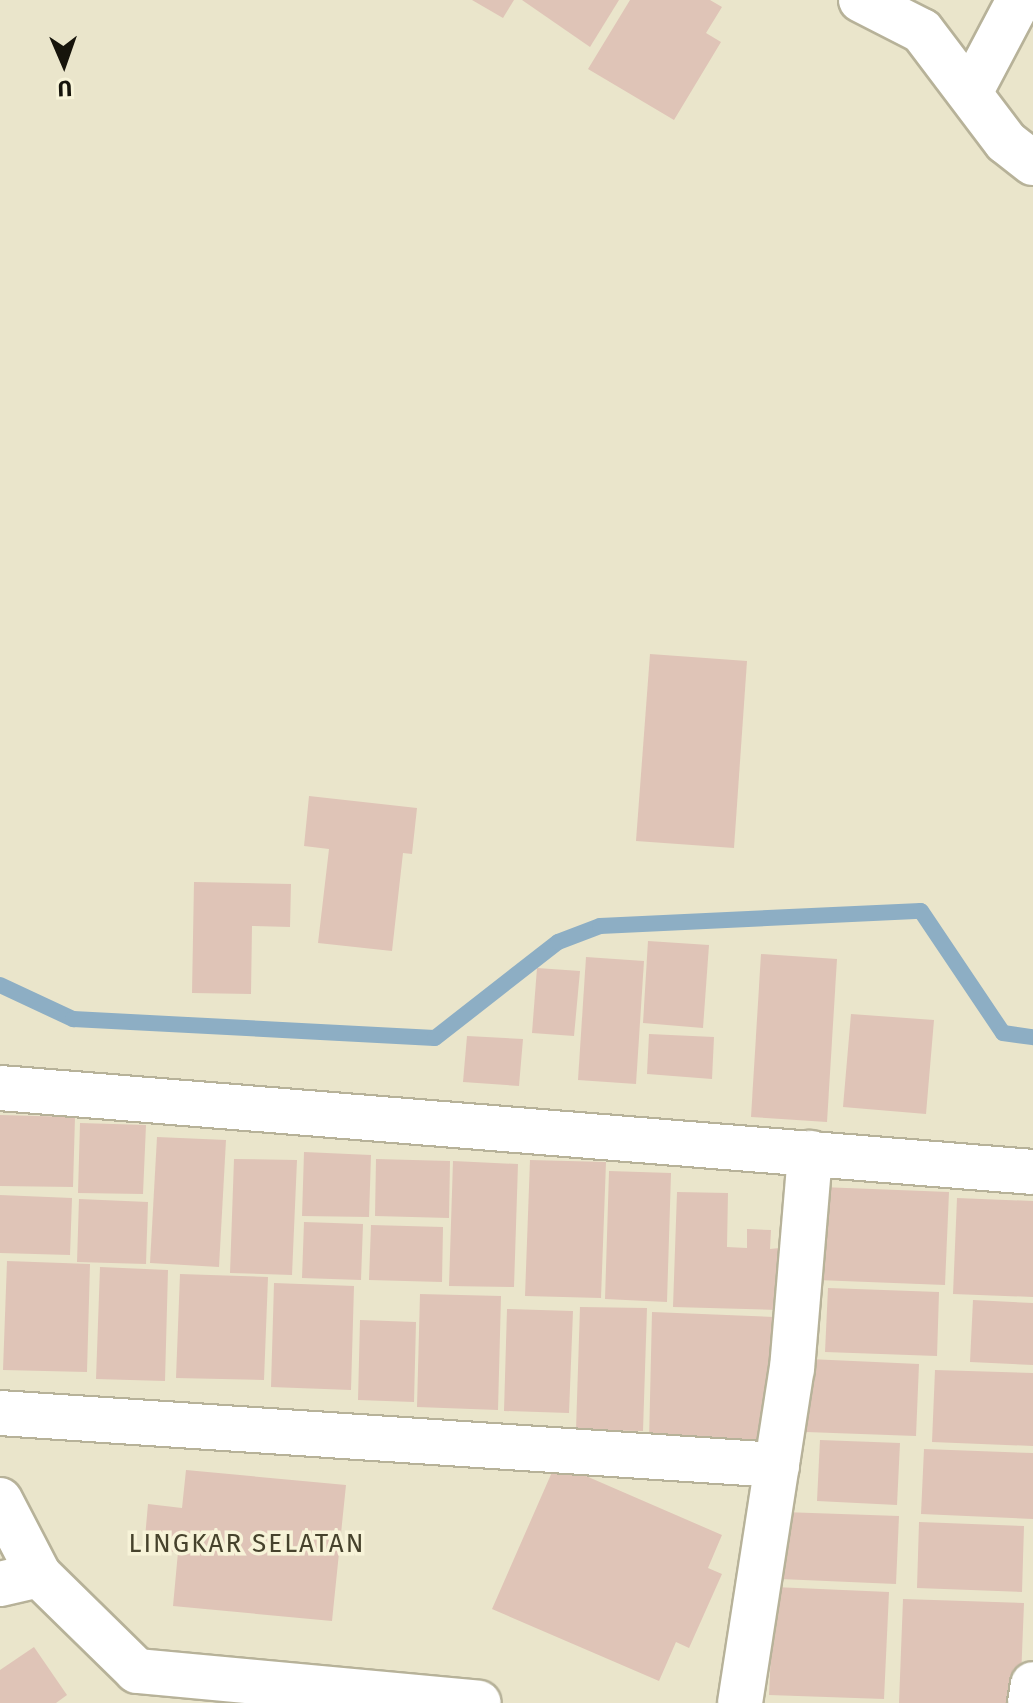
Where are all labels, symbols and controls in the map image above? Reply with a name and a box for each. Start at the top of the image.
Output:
north arrow [24,24,104,104]
text: U [57,75,72,102]
district label: LINGKAR SELATAN [128,1528,366,1560]

